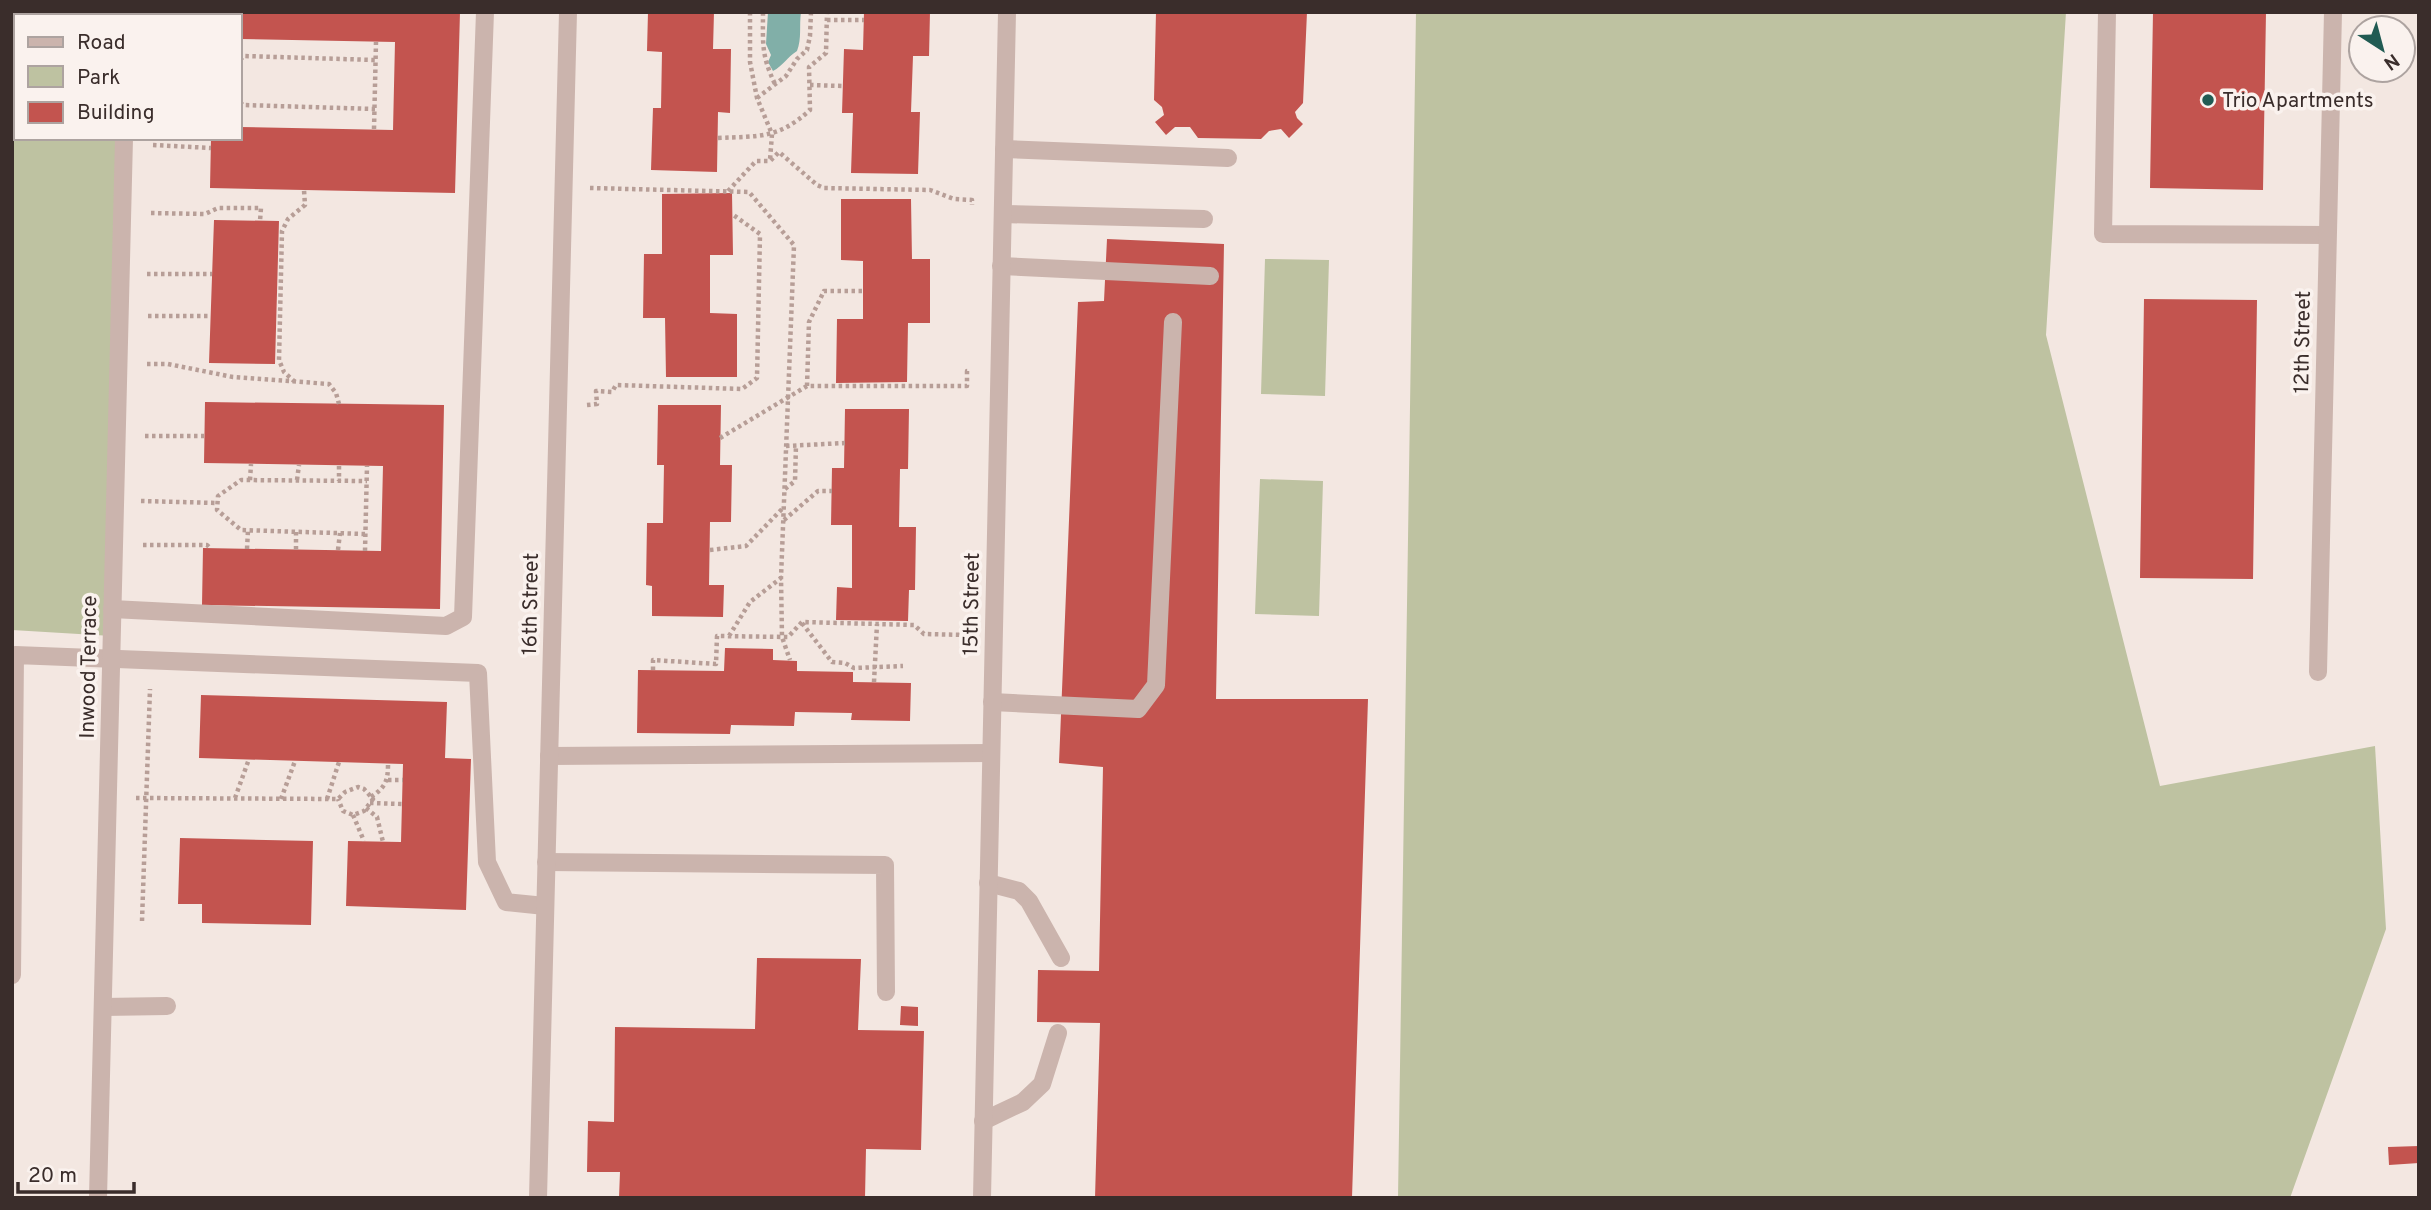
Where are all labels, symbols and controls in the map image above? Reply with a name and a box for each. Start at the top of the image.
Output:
legend [14,14,242,140]
north arrow [2347,14,2417,84]
text: Road [77,30,126,57]
text: N [2378,47,2403,75]
text: Park [77,65,120,92]
place label: Trio Apartments [2222,88,2374,115]
marker: Trio Apartments [2200,92,2216,108]
text: Building [77,100,155,127]
street label: 12th Street [2289,290,2318,394]
street label: 15th Street [958,552,987,656]
street label: 16th Street [517,553,546,655]
street label: Inwood Terrace [75,595,104,739]
scale bar [18,1150,133,1194]
text: 20 m [28,1163,77,1190]

